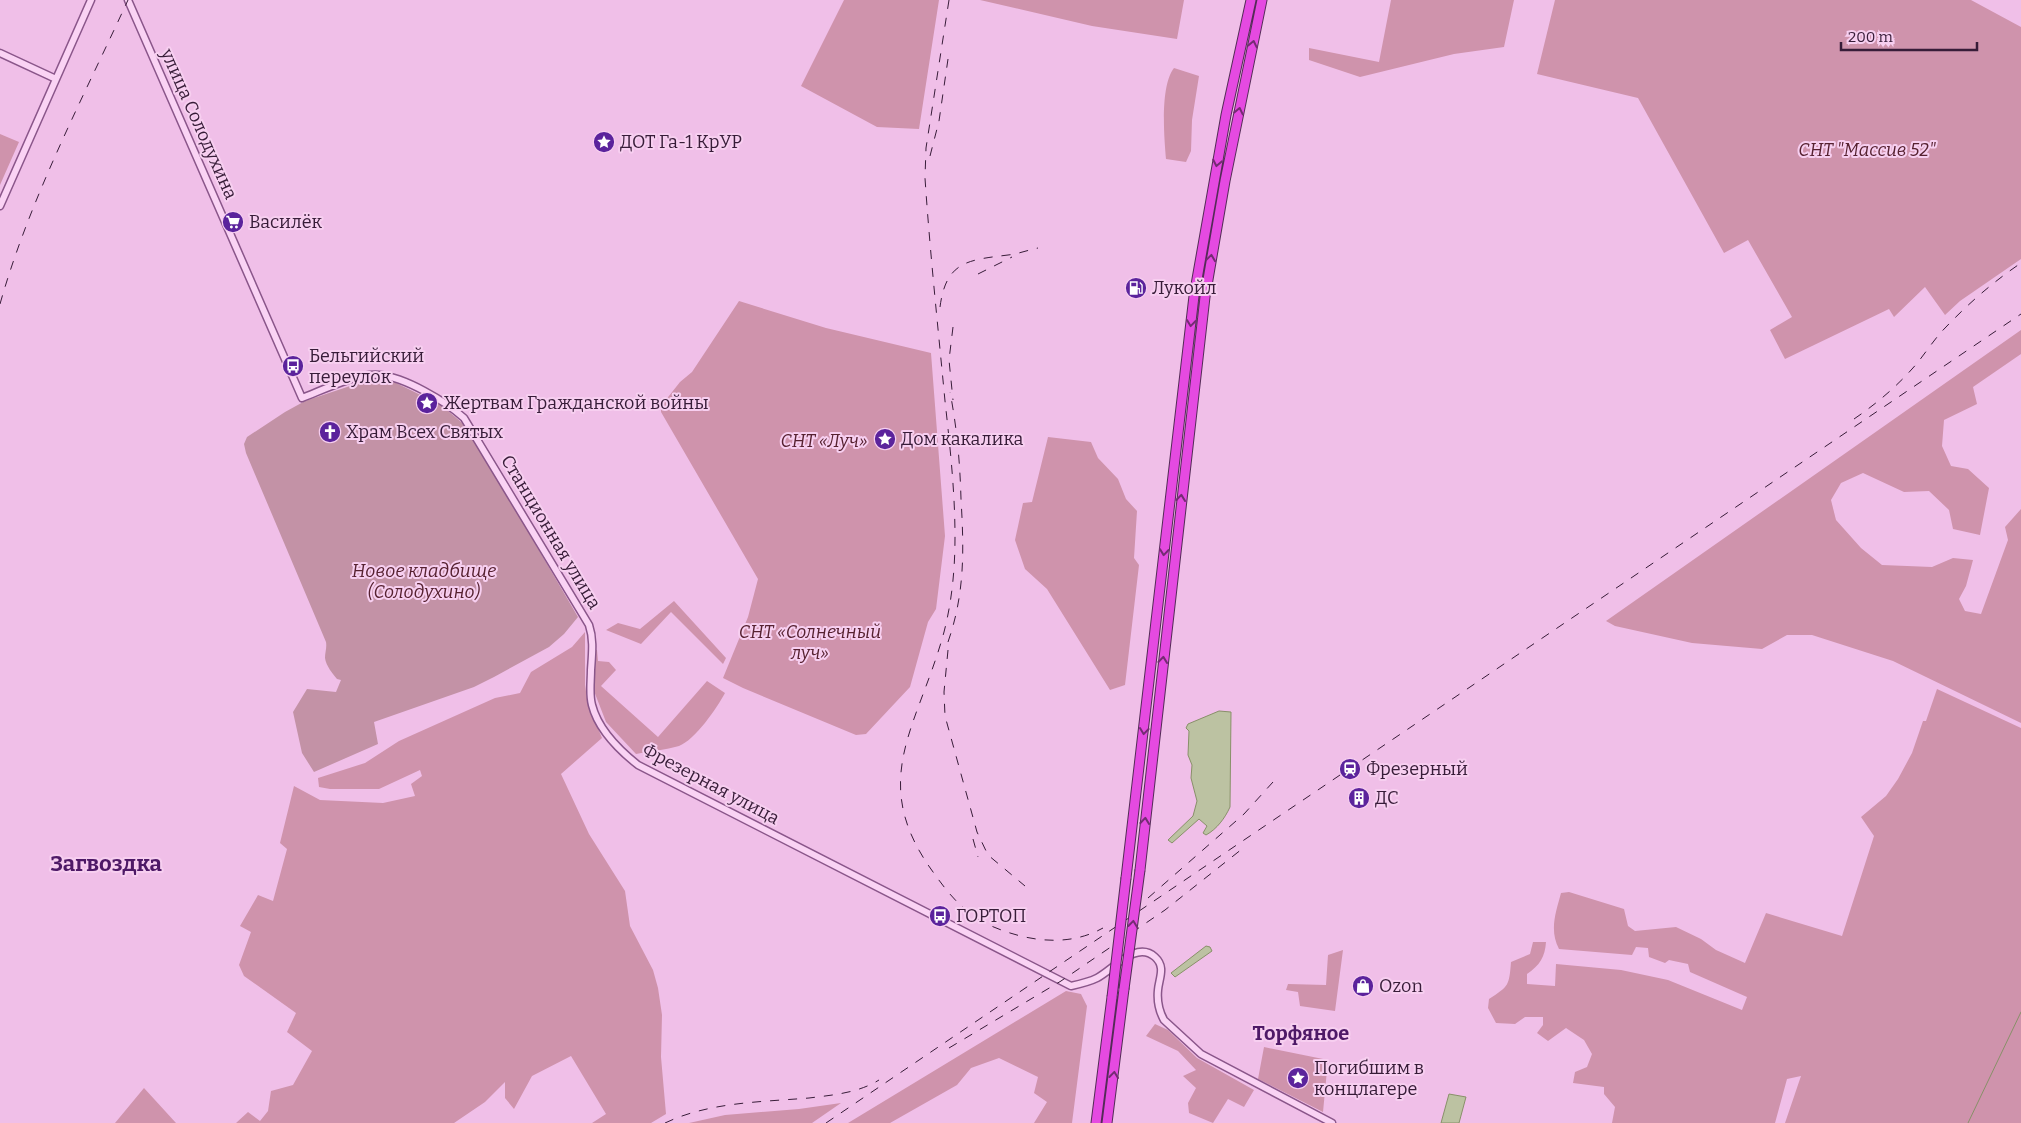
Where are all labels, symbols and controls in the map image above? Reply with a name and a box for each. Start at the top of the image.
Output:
scale bar [1841,20,1977,52]
text: 200 m [1848,28,1893,46]
one-way arrow [1247,39,1258,48]
street label: улица Солодухина [156,44,242,203]
one-way arrow [1234,107,1244,115]
place icon: ДОТ Га-1 КрУР [592,130,616,154]
place label: ДОТ Га-1 КрУР [620,131,742,153]
park label: СНТ "Массив 52" [1798,139,1936,161]
one-way arrow [1212,159,1223,167]
supermarket icon: Василёк [221,210,245,234]
place label: Василёк [249,211,323,233]
one-way arrow [1205,254,1215,262]
fuel station icon: Лукойл [1124,276,1148,300]
place label: Лукойл [1152,277,1217,299]
one-way arrow [1186,320,1197,328]
place label: Бельгийский переулок [309,345,424,388]
bus stop icon: Бельгийский переулок [281,354,305,378]
place icon: Жертвам Гражданской войны [415,391,439,415]
place label: Жертвам Гражданской войны [443,392,709,414]
church icon: Храм Всех Святых [318,420,342,444]
place label: Храм Всех Святых [346,421,503,443]
place icon: Дом какалика [873,427,897,451]
place label: Дом какалика [901,428,1023,450]
park label: СНТ «Луч» [781,430,867,452]
street label: Станционная улица [496,451,606,613]
one-way arrow [1175,494,1186,502]
one-way arrow [1159,548,1170,556]
park label: Новое кладбище (Солодухино) [352,560,496,603]
park label: СНТ «Солнечный луч» [739,621,881,664]
one-way arrow [1157,655,1168,663]
one-way arrow [1139,727,1150,735]
street label: Фрезерная улица [639,739,783,829]
station icon: Фрезерный [1338,757,1362,781]
place label: Фрезерный [1366,758,1468,780]
building icon: ДС [1347,786,1371,810]
place label: ДС [1375,787,1399,809]
one-way arrow [1139,817,1150,825]
district label: Загвоздка [50,850,162,877]
bus stop icon: ГОРТОП [928,904,952,928]
place label: ГОРТОП [956,905,1026,927]
one-way arrow [1127,919,1138,927]
shop icon: Ozon [1351,974,1375,998]
place label: Ozon [1379,975,1423,997]
district label: Торфяное [1253,1021,1349,1045]
place label: Погибшим в концлагере [1314,1057,1424,1100]
place icon: Погибшим в концлагере [1286,1066,1310,1090]
one-way arrow [1108,1070,1119,1078]

